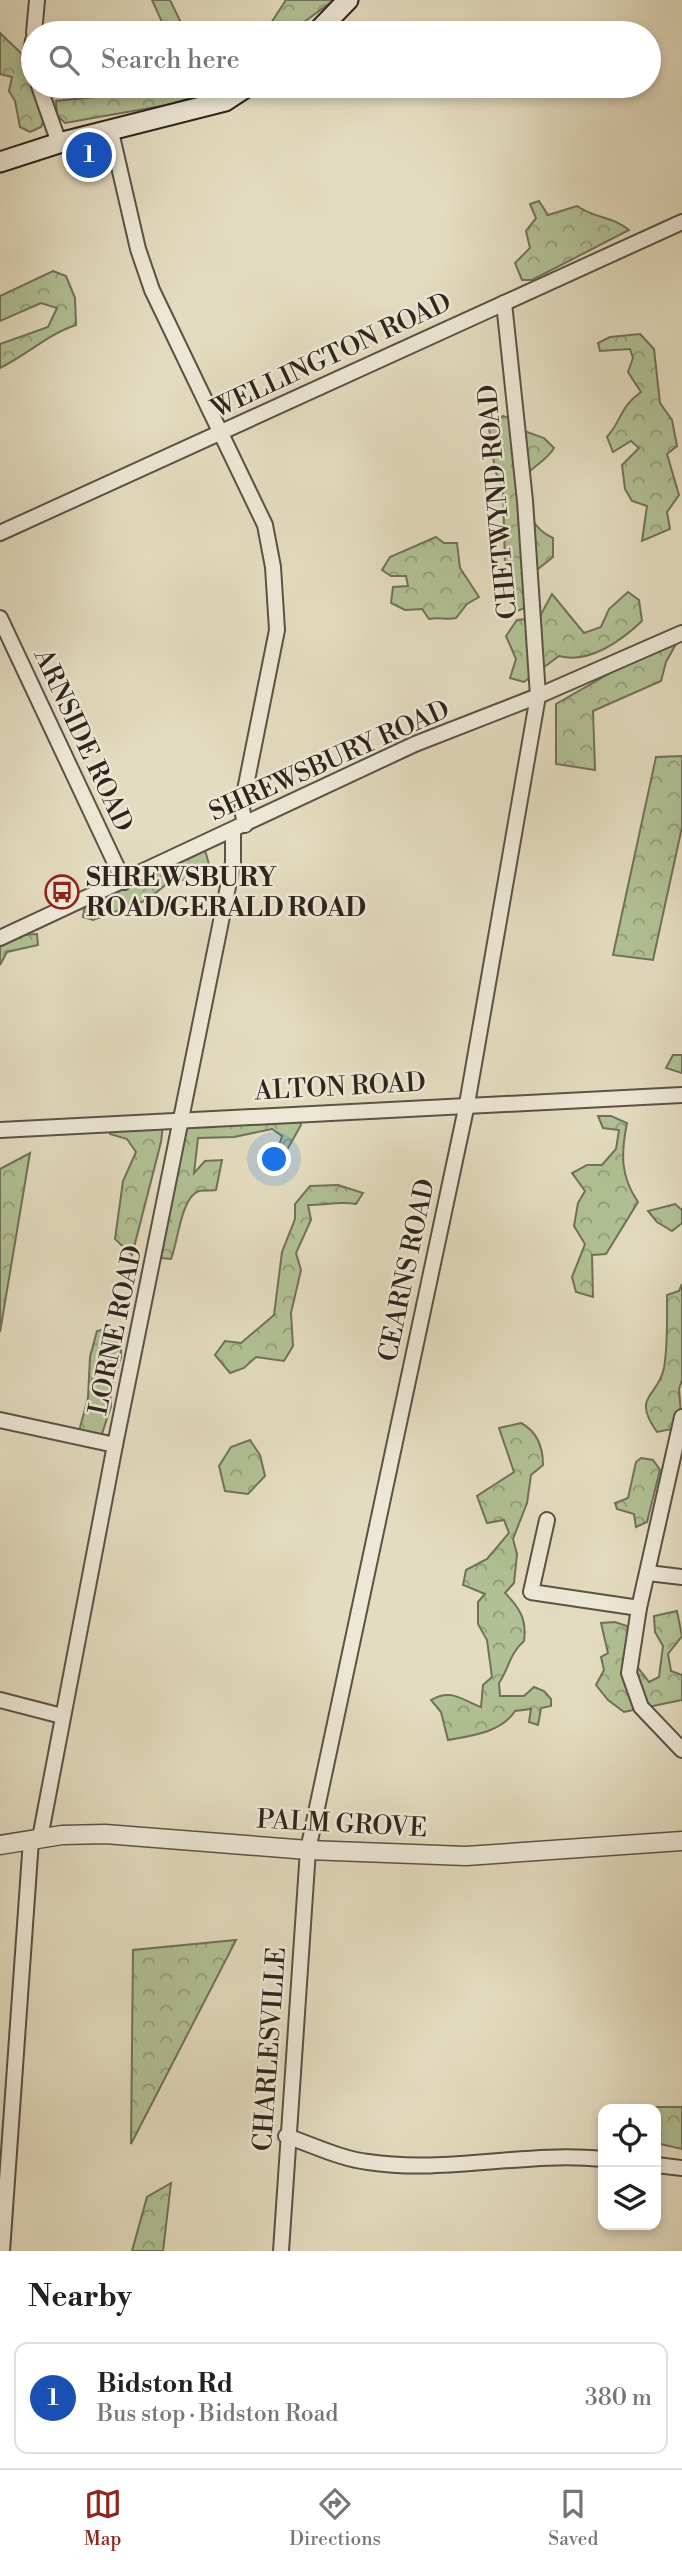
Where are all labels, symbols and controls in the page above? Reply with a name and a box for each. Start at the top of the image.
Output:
search box [21,21,661,98]
icon: search [45,41,83,79]
text: Search here [101,44,240,76]
pin: 1 [66,129,112,181]
street label: WELLINGTON ROAD [205,286,456,426]
street label: CHETWYND ROAD [472,383,524,621]
street label: ARNSIDE ROAD [26,643,139,837]
street label: SHREWSBURY ROAD [204,693,455,828]
place label: SHREWSBURY ROAD/GERALD ROAD [86,862,366,924]
bus stop icon: SHREWSBURY ROAD/GERALD ROAD [43,873,81,911]
street label: ALTON ROAD [253,1067,426,1108]
your location [257,1142,291,1176]
street label: CEARNS ROAD [372,1176,442,1365]
street label: LORNE ROAD [82,1242,150,1418]
street label: PALM GROVE [256,1804,428,1844]
street label: CHARLESVILLE [247,1946,293,2152]
map controls [598,2104,661,2230]
button: locate [598,2104,661,2167]
button: layers [598,2167,661,2230]
text: Nearby [28,2278,132,2316]
text: Bidston Rd [97,2368,233,2400]
text: 1 [47,2384,59,2412]
text: 380 m [585,2384,652,2412]
text: Bus stop · Bidston Road [97,2400,338,2428]
tab: Map [84,2485,122,2551]
tab: Directions [289,2485,381,2551]
tab: Saved [548,2485,598,2551]

